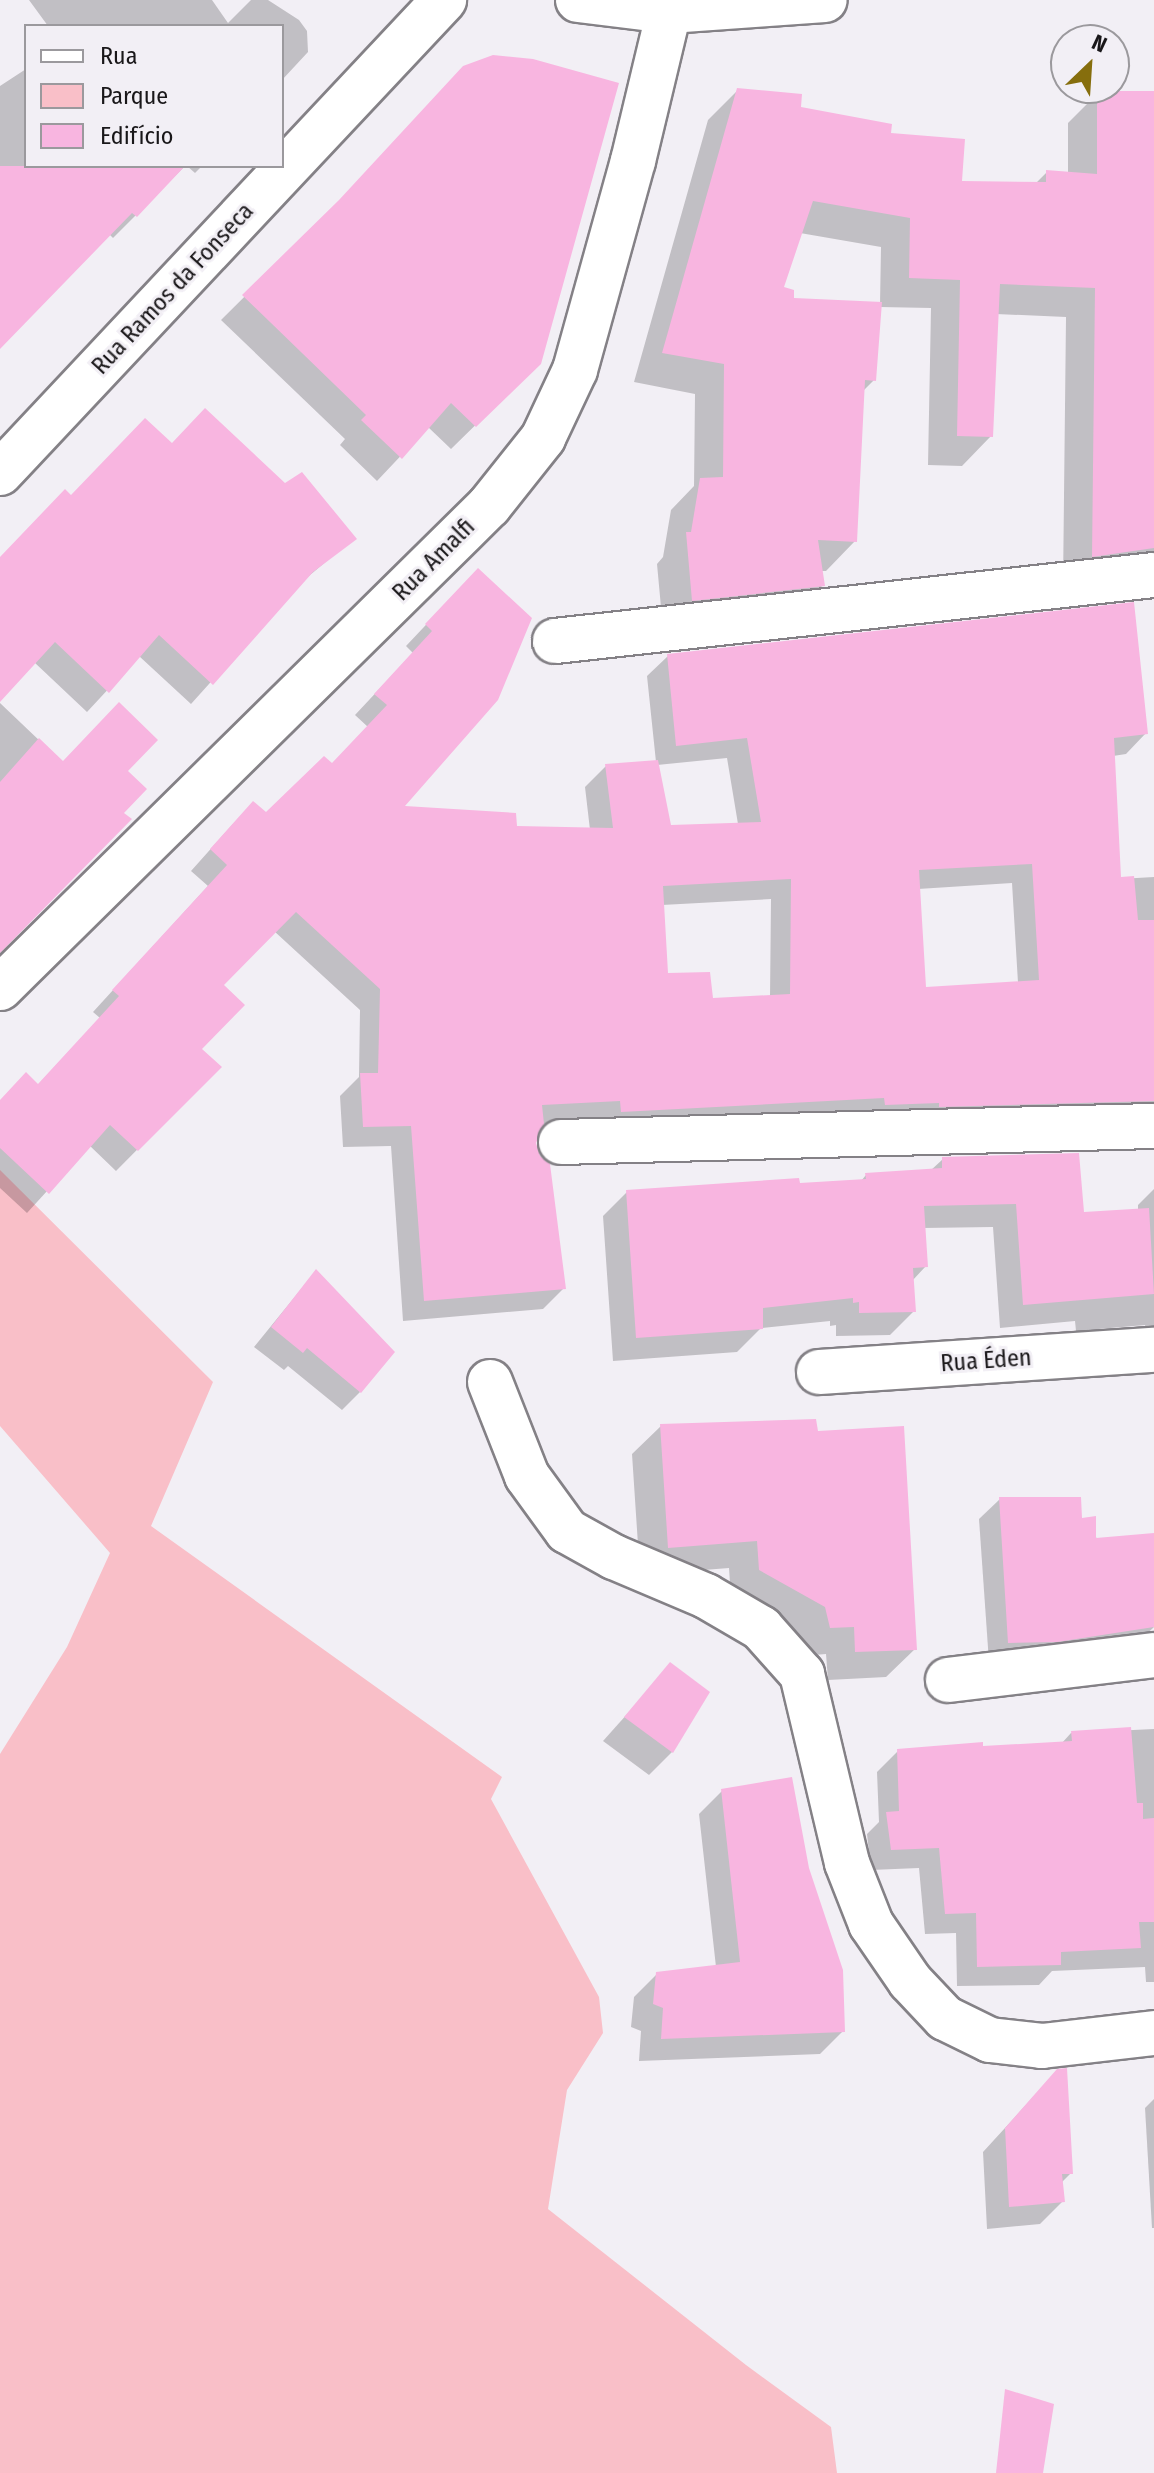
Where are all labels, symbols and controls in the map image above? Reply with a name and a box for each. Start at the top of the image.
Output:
legend [24,24,284,168]
north arrow [1050,24,1130,104]
text: N [1088,29,1111,59]
text: Rua [100,42,137,70]
text: Parque [100,82,168,110]
text: Edifício [100,122,173,150]
street label: Rua Ramos da Fonseca [86,197,260,381]
street label: Rua Amalfi [387,513,481,607]
street label: Rua Éden [940,1343,1032,1379]

